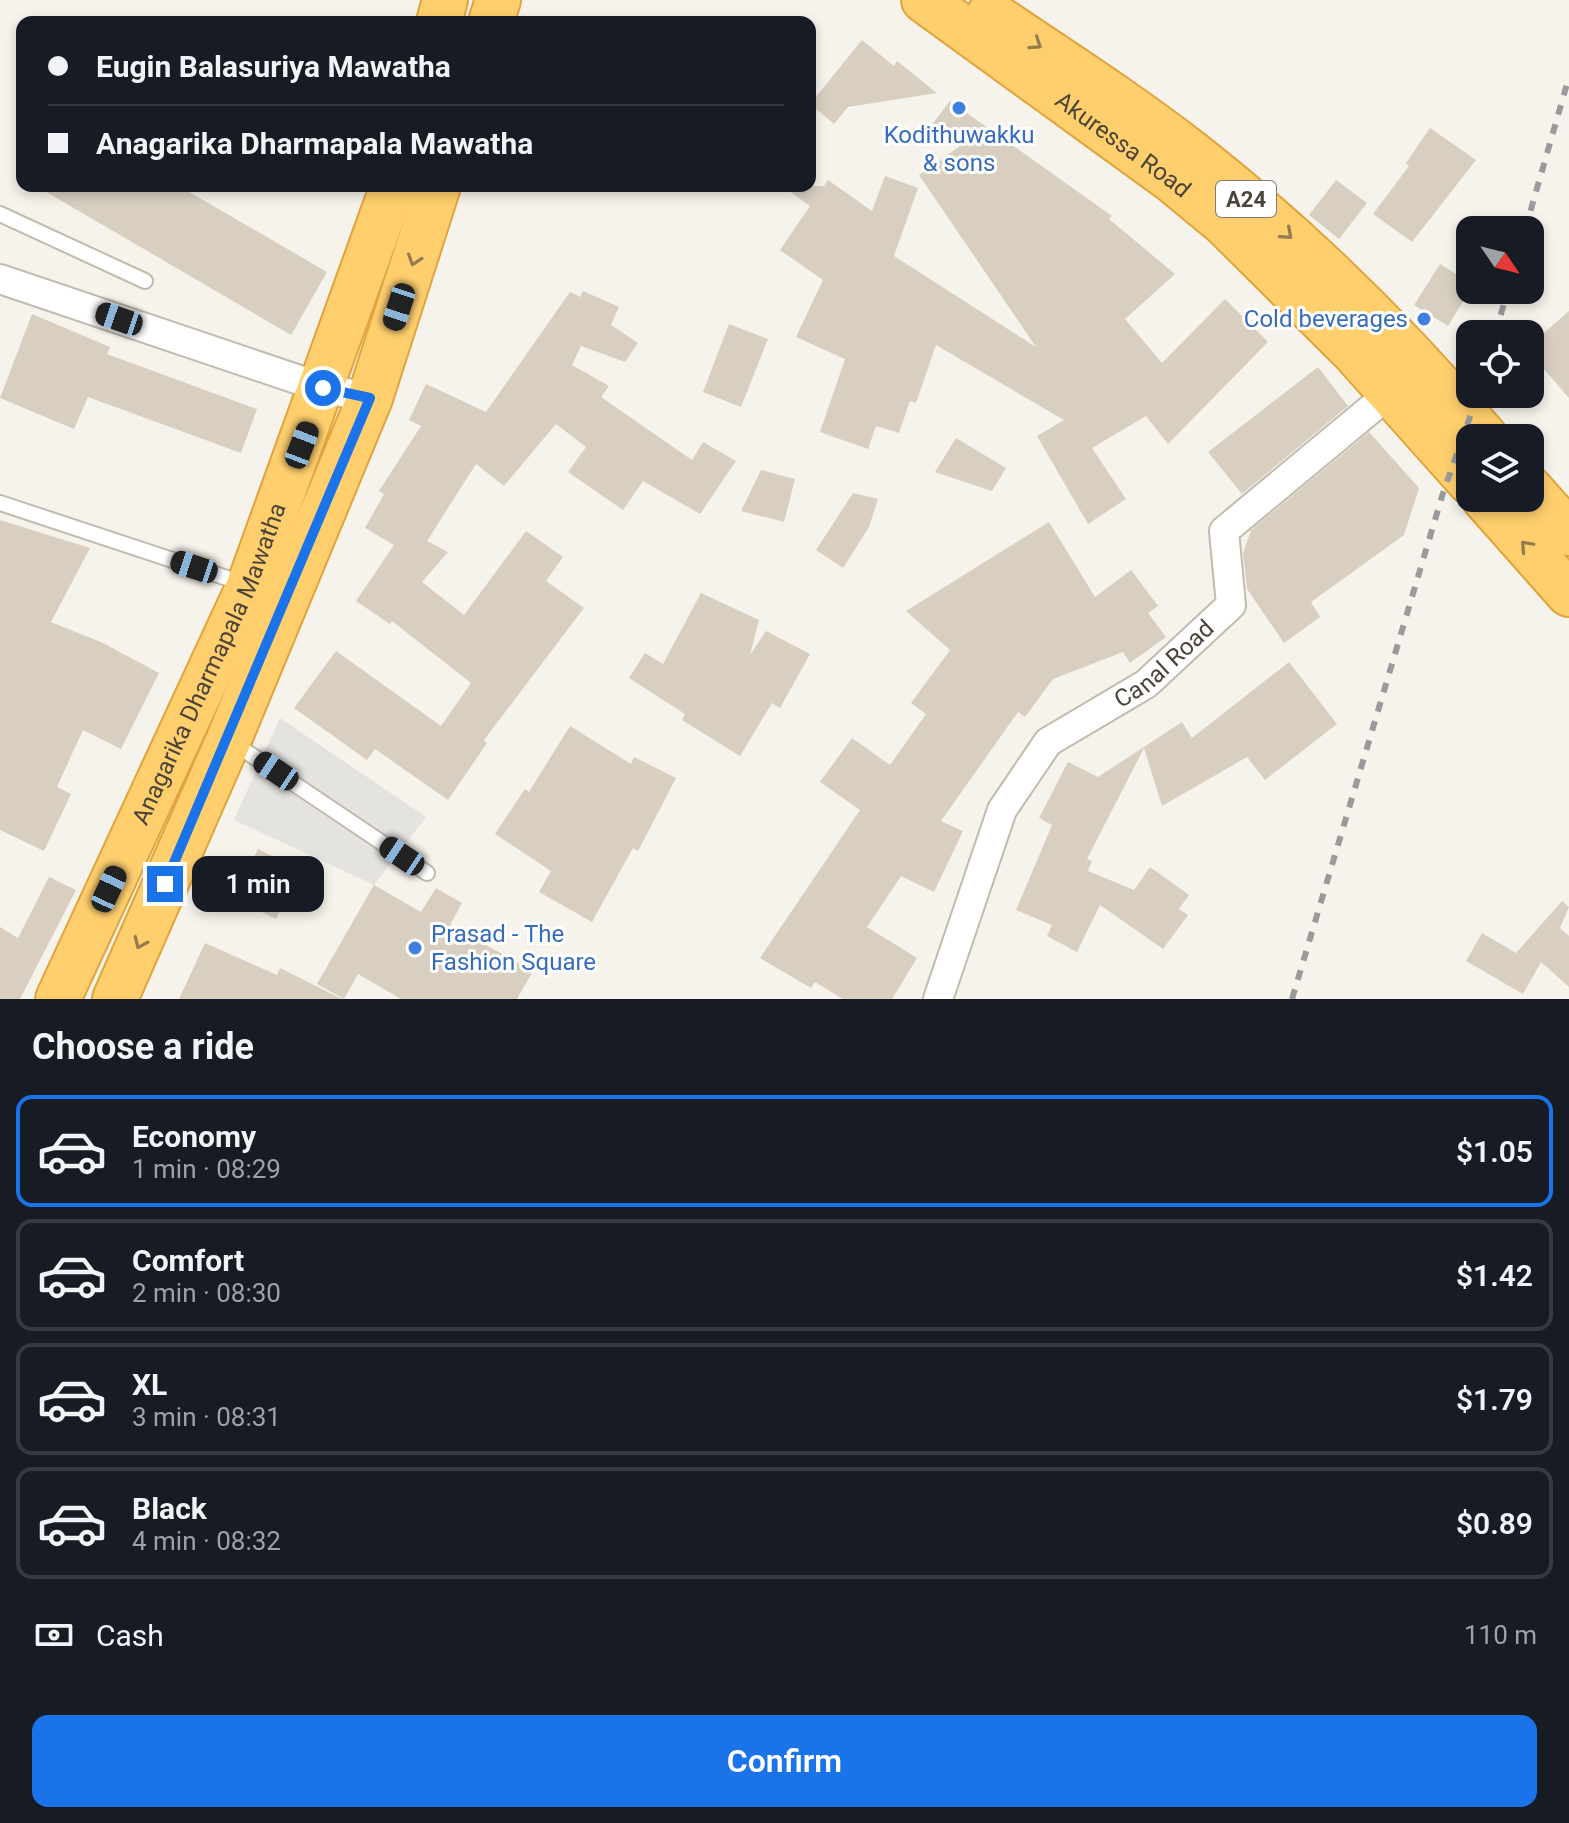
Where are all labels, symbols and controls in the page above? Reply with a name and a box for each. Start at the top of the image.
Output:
one-way arrow [1027,34,1041,49]
text: Eugin Balasuriya Mawatha [96,49,451,84]
street label: Akuressa Road [1050,86,1196,203]
marker: Kodithuwakku & sons [950,99,968,117]
place label: Kodithuwakku & sons [884,121,1034,177]
text: Anagarika Dharmapala Mawatha [96,126,533,161]
road number: A24 [1216,181,1276,217]
north arrow [1456,216,1544,304]
map controls [1456,216,1544,512]
one-way arrow [1278,225,1293,239]
one-way arrow [408,253,424,267]
car [380,280,418,334]
car [92,300,146,338]
place label: Cold beverages [1244,305,1408,333]
marker: Cold beverages [1415,310,1433,328]
button: locate [1456,320,1544,408]
route start [305,370,341,406]
car [282,418,322,472]
button: layers [1456,424,1544,512]
street label: Anagarika Dharmapala Mawatha [127,499,292,829]
one-way arrow [1521,541,1536,556]
car [167,548,221,586]
street label: Canal Road [1109,614,1220,714]
car [249,748,303,794]
car [375,833,429,879]
callout: 1 min [193,856,325,912]
car [88,862,130,916]
route end [147,866,183,902]
text: 1 min [225,869,291,899]
place label: Prasad - The Fashion Square [431,920,596,976]
one-way arrow [133,934,149,949]
marker: Prasad - The Fashion Square [406,939,424,957]
text: Choose a ride [32,1026,254,1068]
icon: car [36,1115,108,1187]
text: Economy [132,1119,256,1154]
text: $1.05 [1456,1134,1533,1169]
text: 1 min · 08:29 [132,1154,281,1184]
icon: car [36,1239,108,1311]
text: Comfort [132,1243,244,1278]
text: $1.42 [1456,1258,1533,1293]
text: 2 min · 08:30 [132,1278,281,1308]
icon: car [36,1363,108,1435]
text: XL [132,1367,167,1402]
text: $1.79 [1456,1382,1533,1417]
text: 3 min · 08:31 [132,1402,281,1432]
icon: car [36,1487,108,1559]
text: Black [132,1491,207,1526]
text: $0.89 [1456,1506,1533,1541]
text: 4 min · 08:32 [132,1526,281,1556]
icon: cash [32,1613,76,1657]
text: Cash [96,1618,164,1653]
text: 110 m [1464,1620,1537,1650]
button: Confirm [32,1715,1537,1807]

